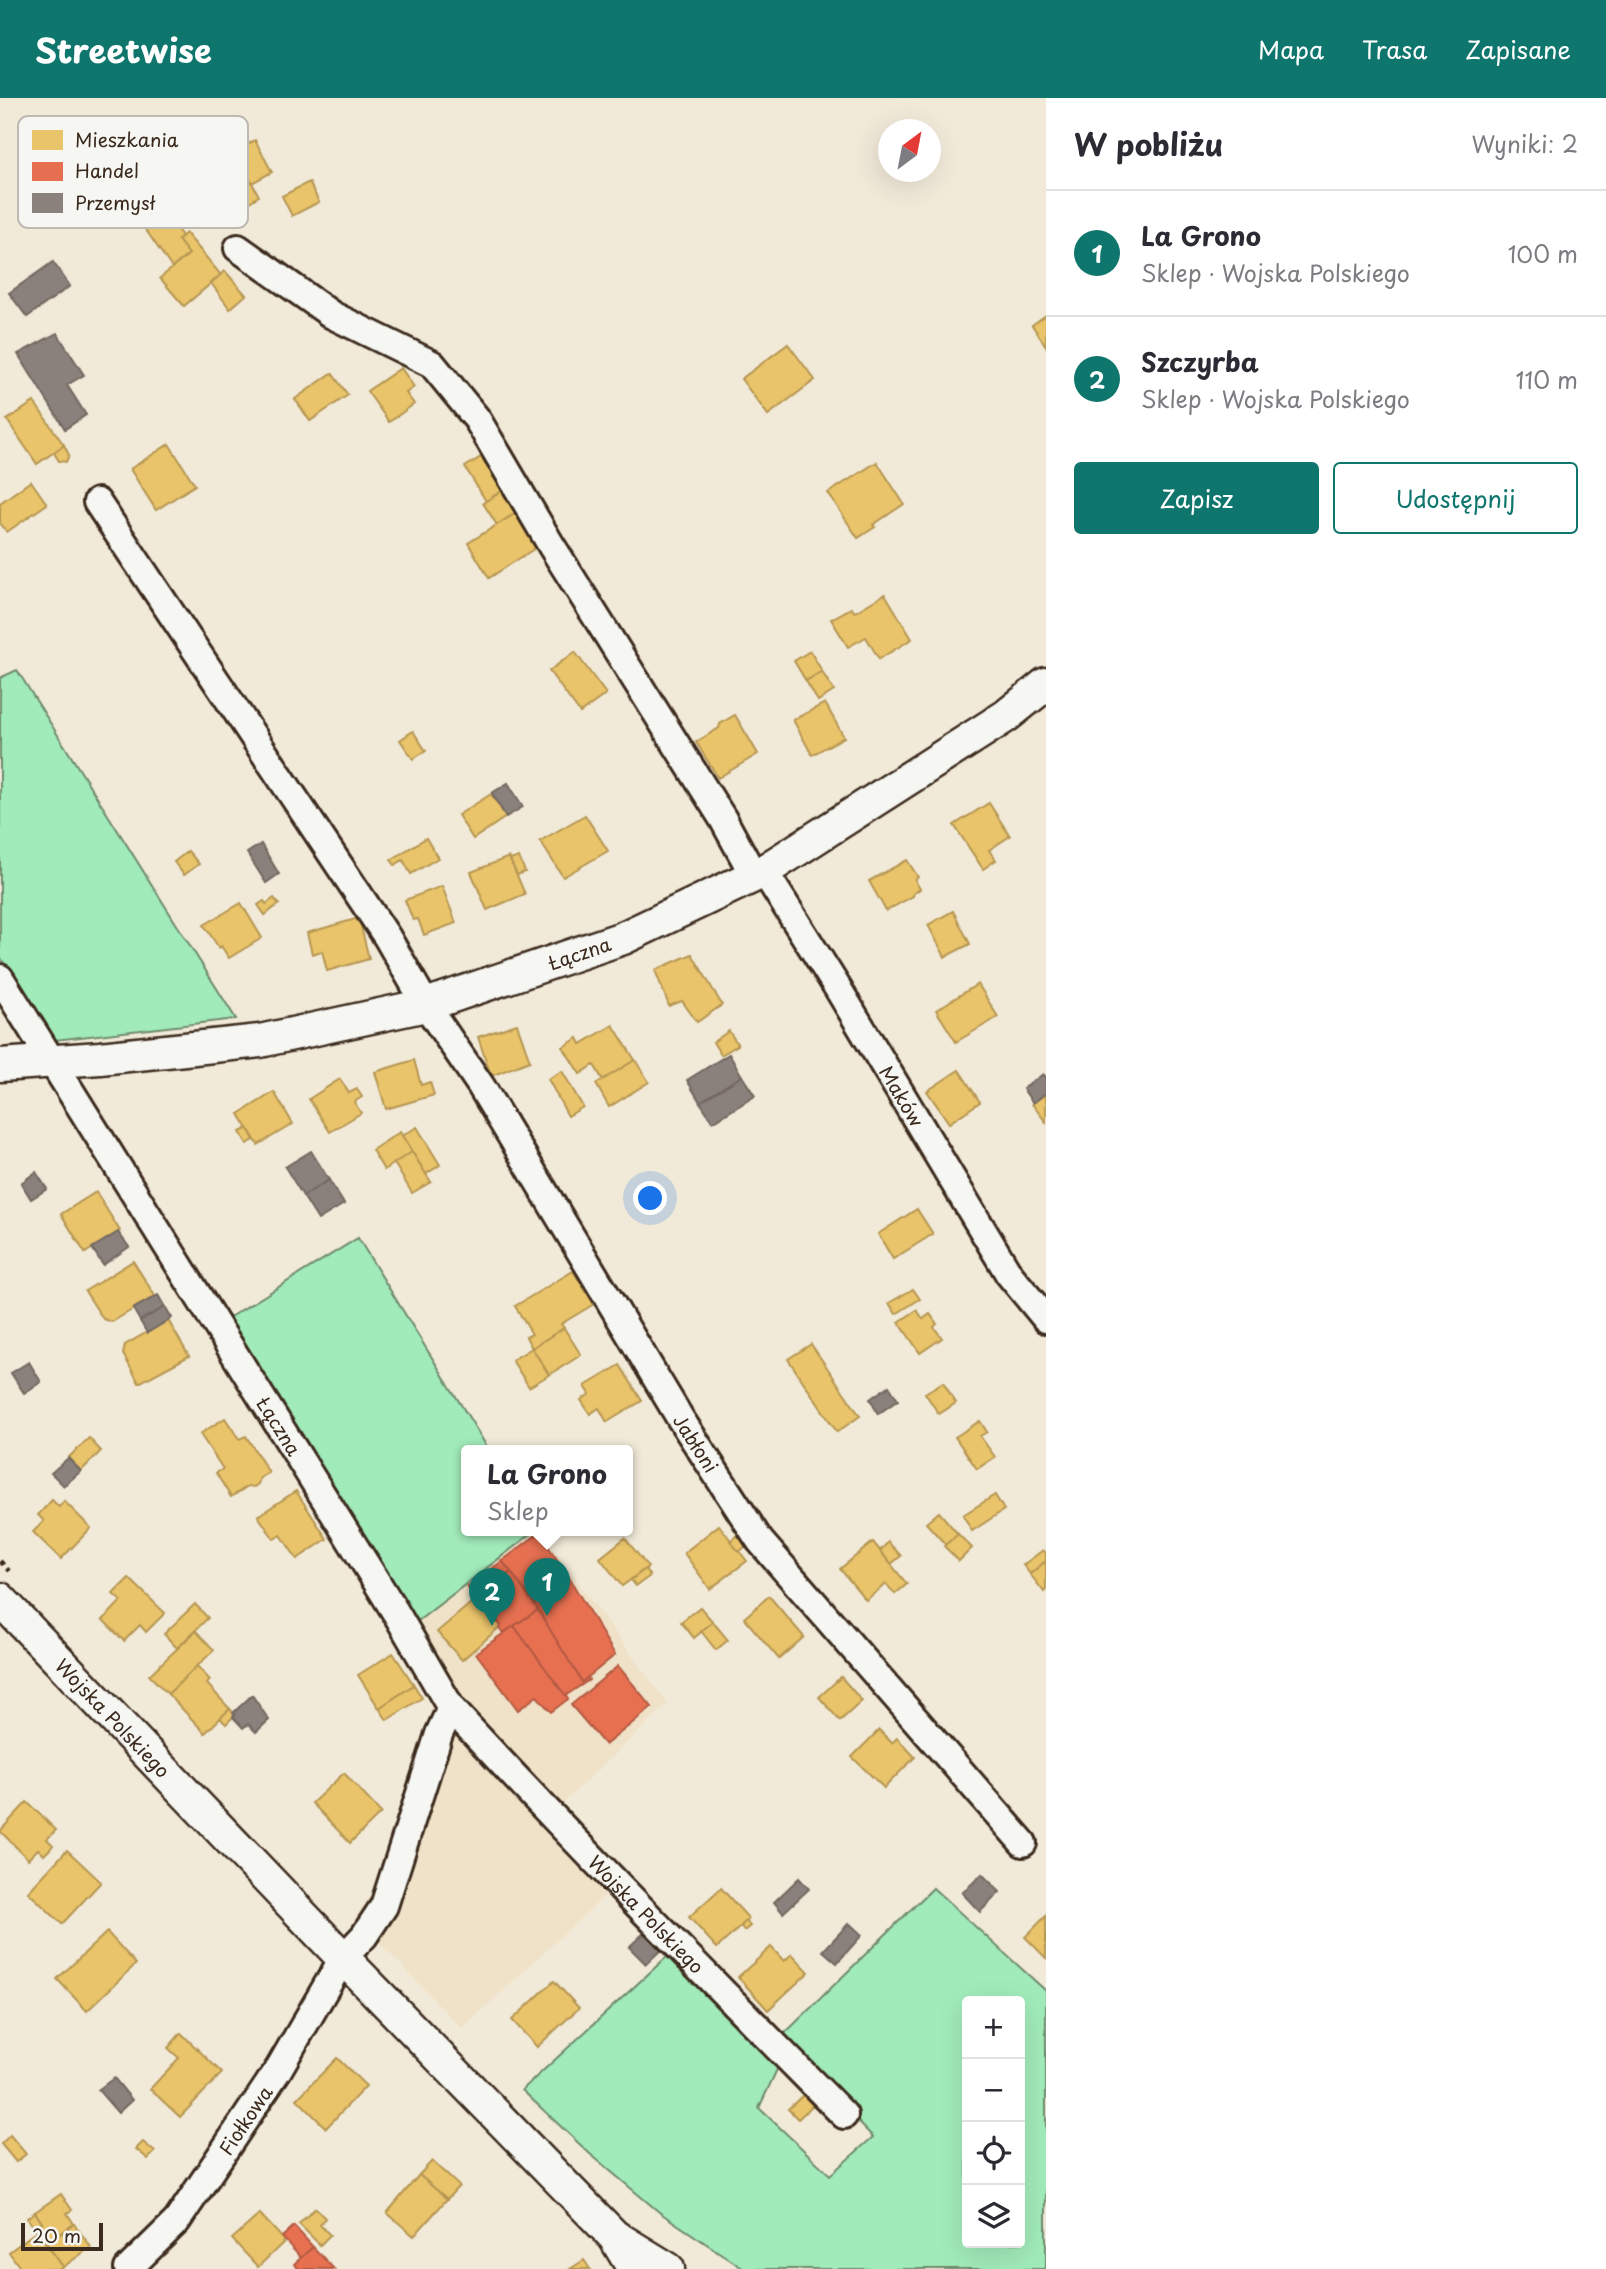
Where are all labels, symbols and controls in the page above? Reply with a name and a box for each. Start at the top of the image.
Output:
text: Streetwise [35,24,212,74]
text: Mapa [1258,31,1324,67]
text: Trasa [1362,31,1427,67]
text: Zapisane [1465,31,1571,67]
legend [18,116,248,228]
north arrow [878,119,941,182]
text: W pobliżu [1074,121,1223,166]
text: Mieszkania [75,125,179,153]
text: Wyniki: 2 [1472,126,1578,161]
text: Handel [75,156,139,184]
text: Przemysł [75,188,155,216]
text: La Grono [1141,216,1261,255]
text: 1 [1092,236,1103,271]
text: 100 m [1508,236,1578,271]
text: Sklep · Wojska Polskiego [1141,255,1410,290]
text: Szczyrba [1141,342,1259,381]
text: 2 [1089,362,1105,397]
text: 110 m [1516,362,1578,397]
text: Sklep · Wojska Polskiego [1141,381,1410,416]
button: Zapisz [1074,462,1319,534]
button: Udostępnij [1333,462,1578,534]
street label: Łączna [544,929,615,977]
street label: Maków [873,1060,932,1132]
your location [633,1181,667,1215]
street label: Łączna [250,1391,308,1461]
street label: Jabłoni [667,1408,726,1478]
popup [461,1445,633,1536]
text: La Grono [487,1454,607,1493]
text: Sklep [487,1493,549,1528]
pin: 1 [524,1558,570,1616]
pin: 2 [469,1568,515,1626]
street label: Wojska Polskiego [49,1652,177,1783]
street label: Wojska Polskiego [582,1848,711,1979]
map controls [962,1996,1025,2248]
button: + [962,1996,1025,2059]
button: − [962,2059,1025,2122]
street label: Fiołkowa [211,2080,279,2160]
button: locate [962,2122,1025,2185]
button: layers [962,2185,1025,2248]
scale bar [21,2220,103,2252]
text: 20 m [32,2221,81,2249]

